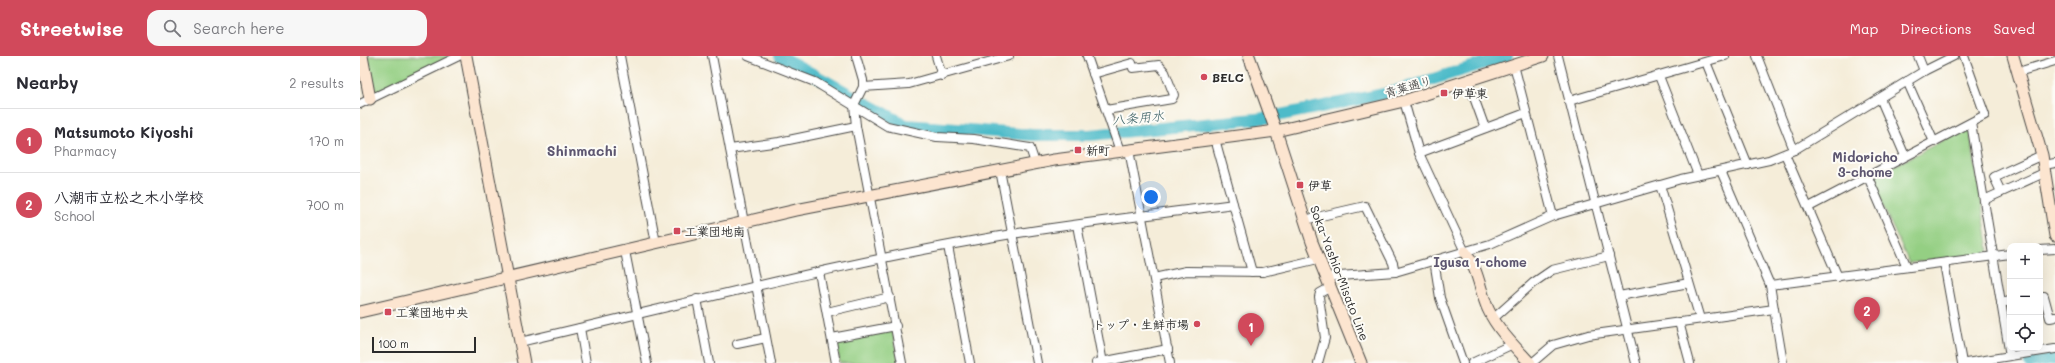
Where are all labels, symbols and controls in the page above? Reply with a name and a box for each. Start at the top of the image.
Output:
search box [147,10,427,46]
text: Streetwise [20,16,123,41]
icon: search [161,17,183,39]
text: Search here [193,18,285,38]
text: Map [1850,19,1878,38]
text: Directions [1900,19,1971,38]
text: Saved [1993,19,2035,38]
place label: BELC [1212,69,1244,85]
text: Nearby [16,71,78,93]
marker: BELC [1199,72,1209,82]
street label: 青葉通り [1383,72,1433,100]
text: 2 results [289,74,344,91]
place label: 伊草東 [1452,85,1488,101]
marker: 伊草東 [1439,88,1449,98]
water label: 八条用水 [1111,106,1165,128]
text: Matsumoto Kiyoshi [54,122,194,142]
text: 1 [26,132,32,149]
text: 170 m [308,132,344,149]
district label: Shinmachi [547,141,617,160]
text: Pharmacy [54,142,117,159]
place label: 新町 [1086,142,1110,158]
marker: 新町 [1073,145,1083,155]
district label: Midoricho 3-chome [1832,148,1898,180]
place label: 伊草 [1308,177,1332,193]
marker: 伊草 [1295,180,1305,190]
text: 八潮市立松之木小学校 [54,187,204,207]
your location [1141,187,1161,207]
text: 2 [25,196,33,213]
text: 700 m [306,196,344,213]
street label: Soka-Yashio-Misato Line [1307,203,1373,343]
text: School [54,207,95,224]
place label: 工業団地南 [685,223,745,239]
marker: 工業団地南 [672,226,682,236]
map controls [2007,243,2043,351]
button: + [2007,243,2043,279]
district label: Igusa 1-chome [1433,253,1527,270]
button: − [2007,279,2043,315]
pin: 2 [1854,297,1880,330]
place label: 工業団地中央 [396,304,468,320]
marker: 工業団地中央 [383,307,393,317]
pin: 1 [1238,313,1264,346]
button: locate [2007,315,2043,351]
place label: トップ・生鮮市場 [1093,316,1189,332]
marker: トップ・生鮮市場 [1192,319,1202,329]
scale bar [372,335,476,354]
text: 100 m [378,336,409,351]

